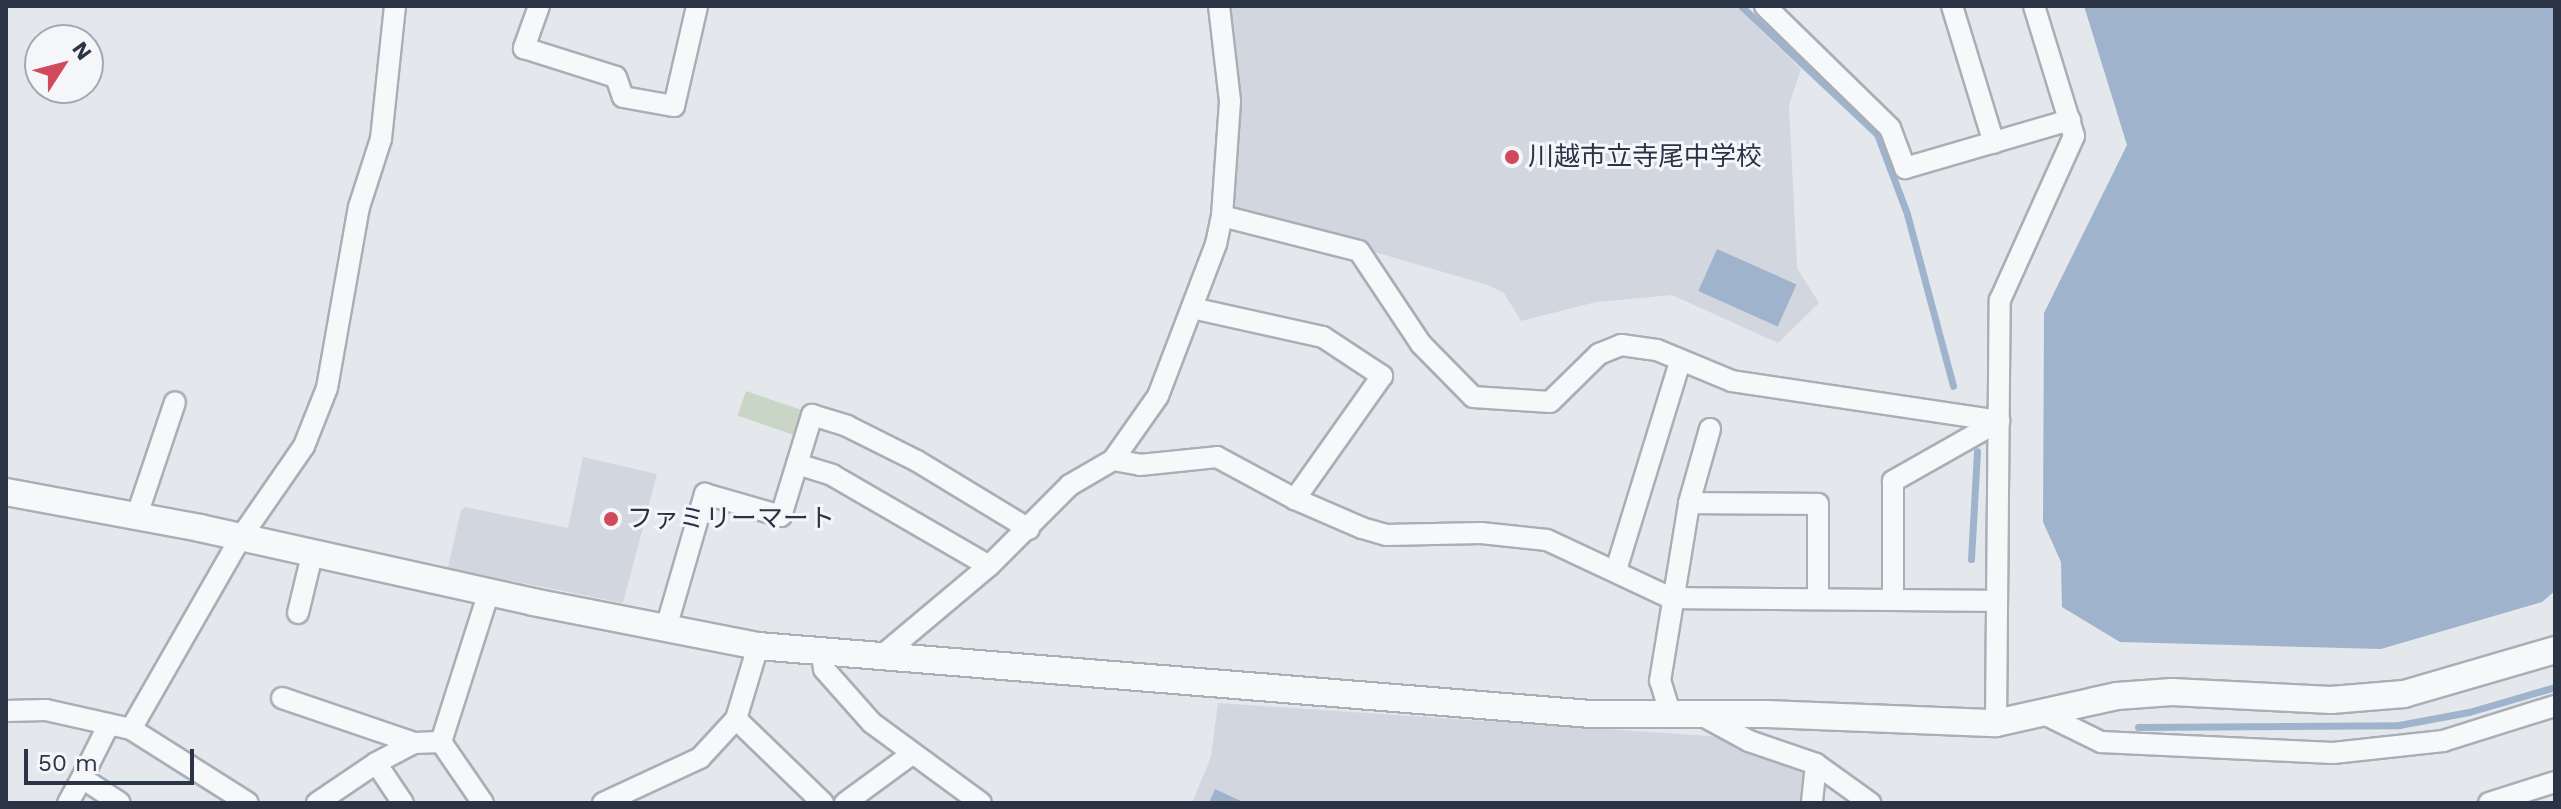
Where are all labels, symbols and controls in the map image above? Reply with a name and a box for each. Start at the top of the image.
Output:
north arrow [24,24,104,104]
text: N [67,37,97,65]
place label: 川越市立寺尾中学校 [1528,141,1762,173]
marker: 川越市立寺尾中学校 [1503,148,1521,166]
place label: ファミリーマート [627,503,835,535]
marker: ファミリーマート [602,510,620,528]
scale bar [28,733,198,783]
text: 50 m [38,749,98,777]

